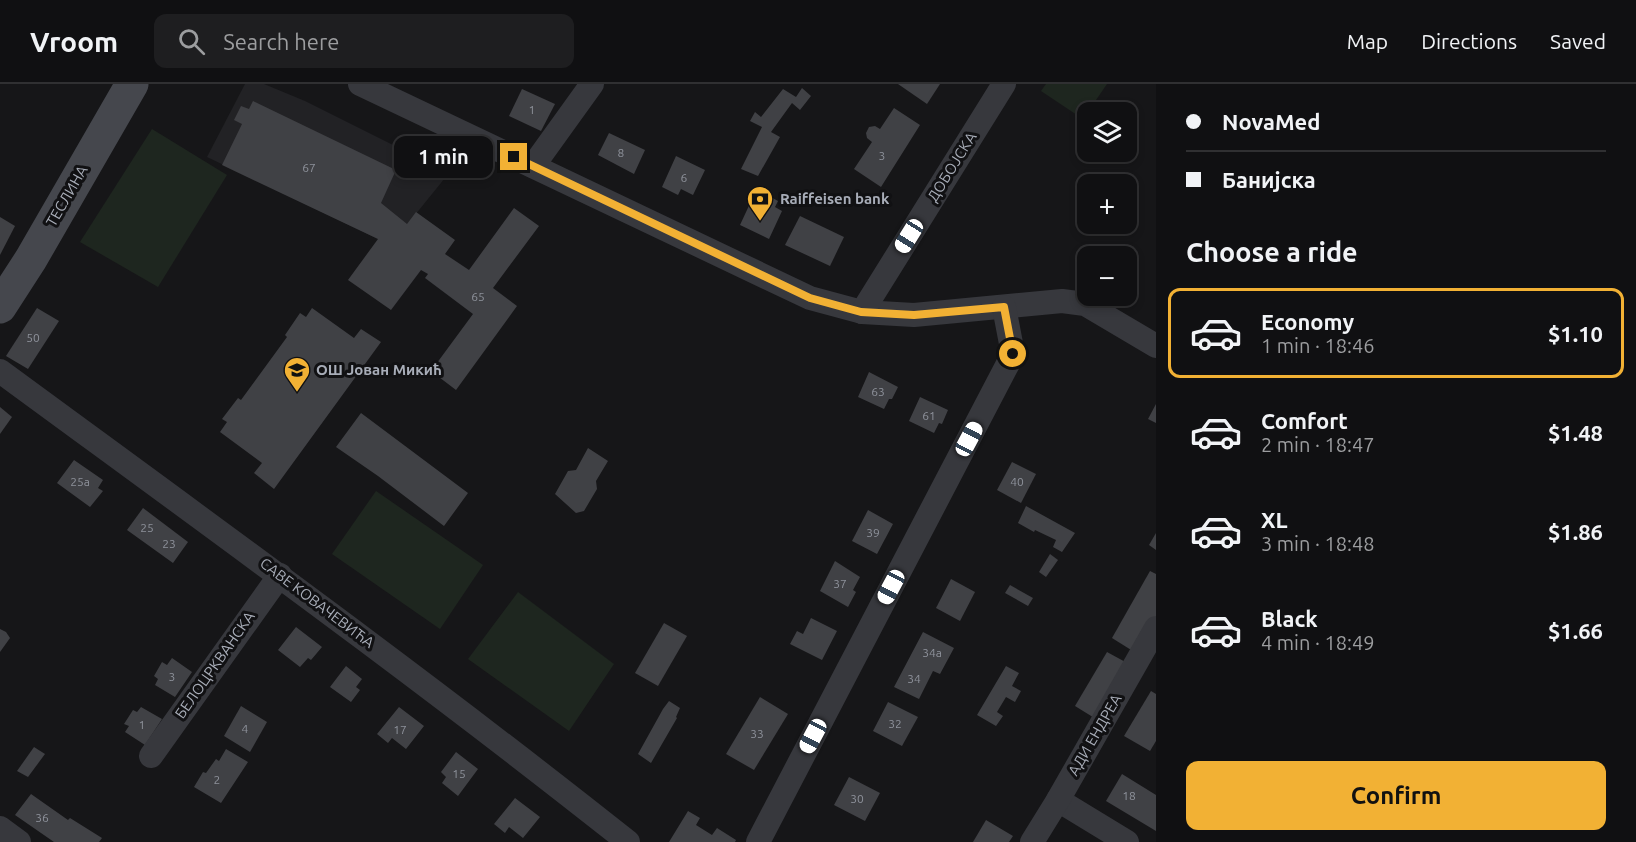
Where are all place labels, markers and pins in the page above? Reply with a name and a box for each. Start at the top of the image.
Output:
bank icon: Raiffeisen bank [745,184,775,222]
place label: Raiffeisen bank [780,190,890,207]
school or university icon: ОШ Јован Микић [282,355,312,393]
place label: ОШ Јован Микић [316,361,442,378]

